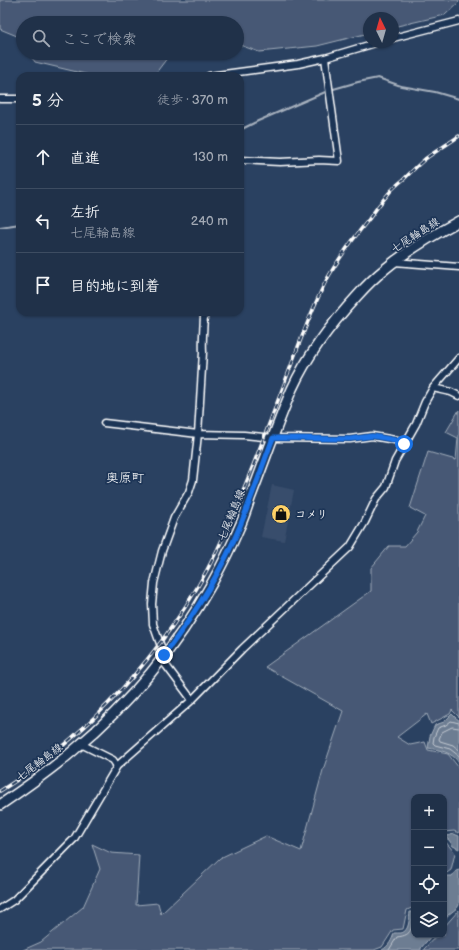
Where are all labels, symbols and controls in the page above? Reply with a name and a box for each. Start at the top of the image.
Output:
north arrow [363,12,399,48]
search box [16,16,244,60]
icon: search [30,27,52,49]
text: ここで検索 [62,30,137,49]
text: 5 分 [32,91,63,111]
text: 徒歩 · 370 m [157,92,228,108]
icon: ahead [32,146,54,168]
text: 直進 [70,149,100,168]
text: 130 m [193,149,228,165]
text: 左折 [70,203,100,222]
icon: left [32,210,54,232]
text: 240 m [191,213,228,229]
street label: 七尾輪島線 [389,215,442,256]
text: 七尾輪島線 [70,225,135,241]
icon: arrive [32,274,54,296]
text: 目的地に到着 [70,277,160,296]
route start [395,435,413,453]
district label: 奥原町 [105,470,145,486]
street label: 七尾輪島線 [215,487,248,543]
shop icon: コメリ [270,503,292,525]
place label: コメリ [295,508,328,521]
route end [155,646,173,664]
street label: 七尾輪島線 [13,741,65,784]
map controls [411,794,447,938]
button: + [411,794,447,830]
button: − [411,830,447,866]
button: locate [411,866,447,902]
button: layers [411,902,447,938]

